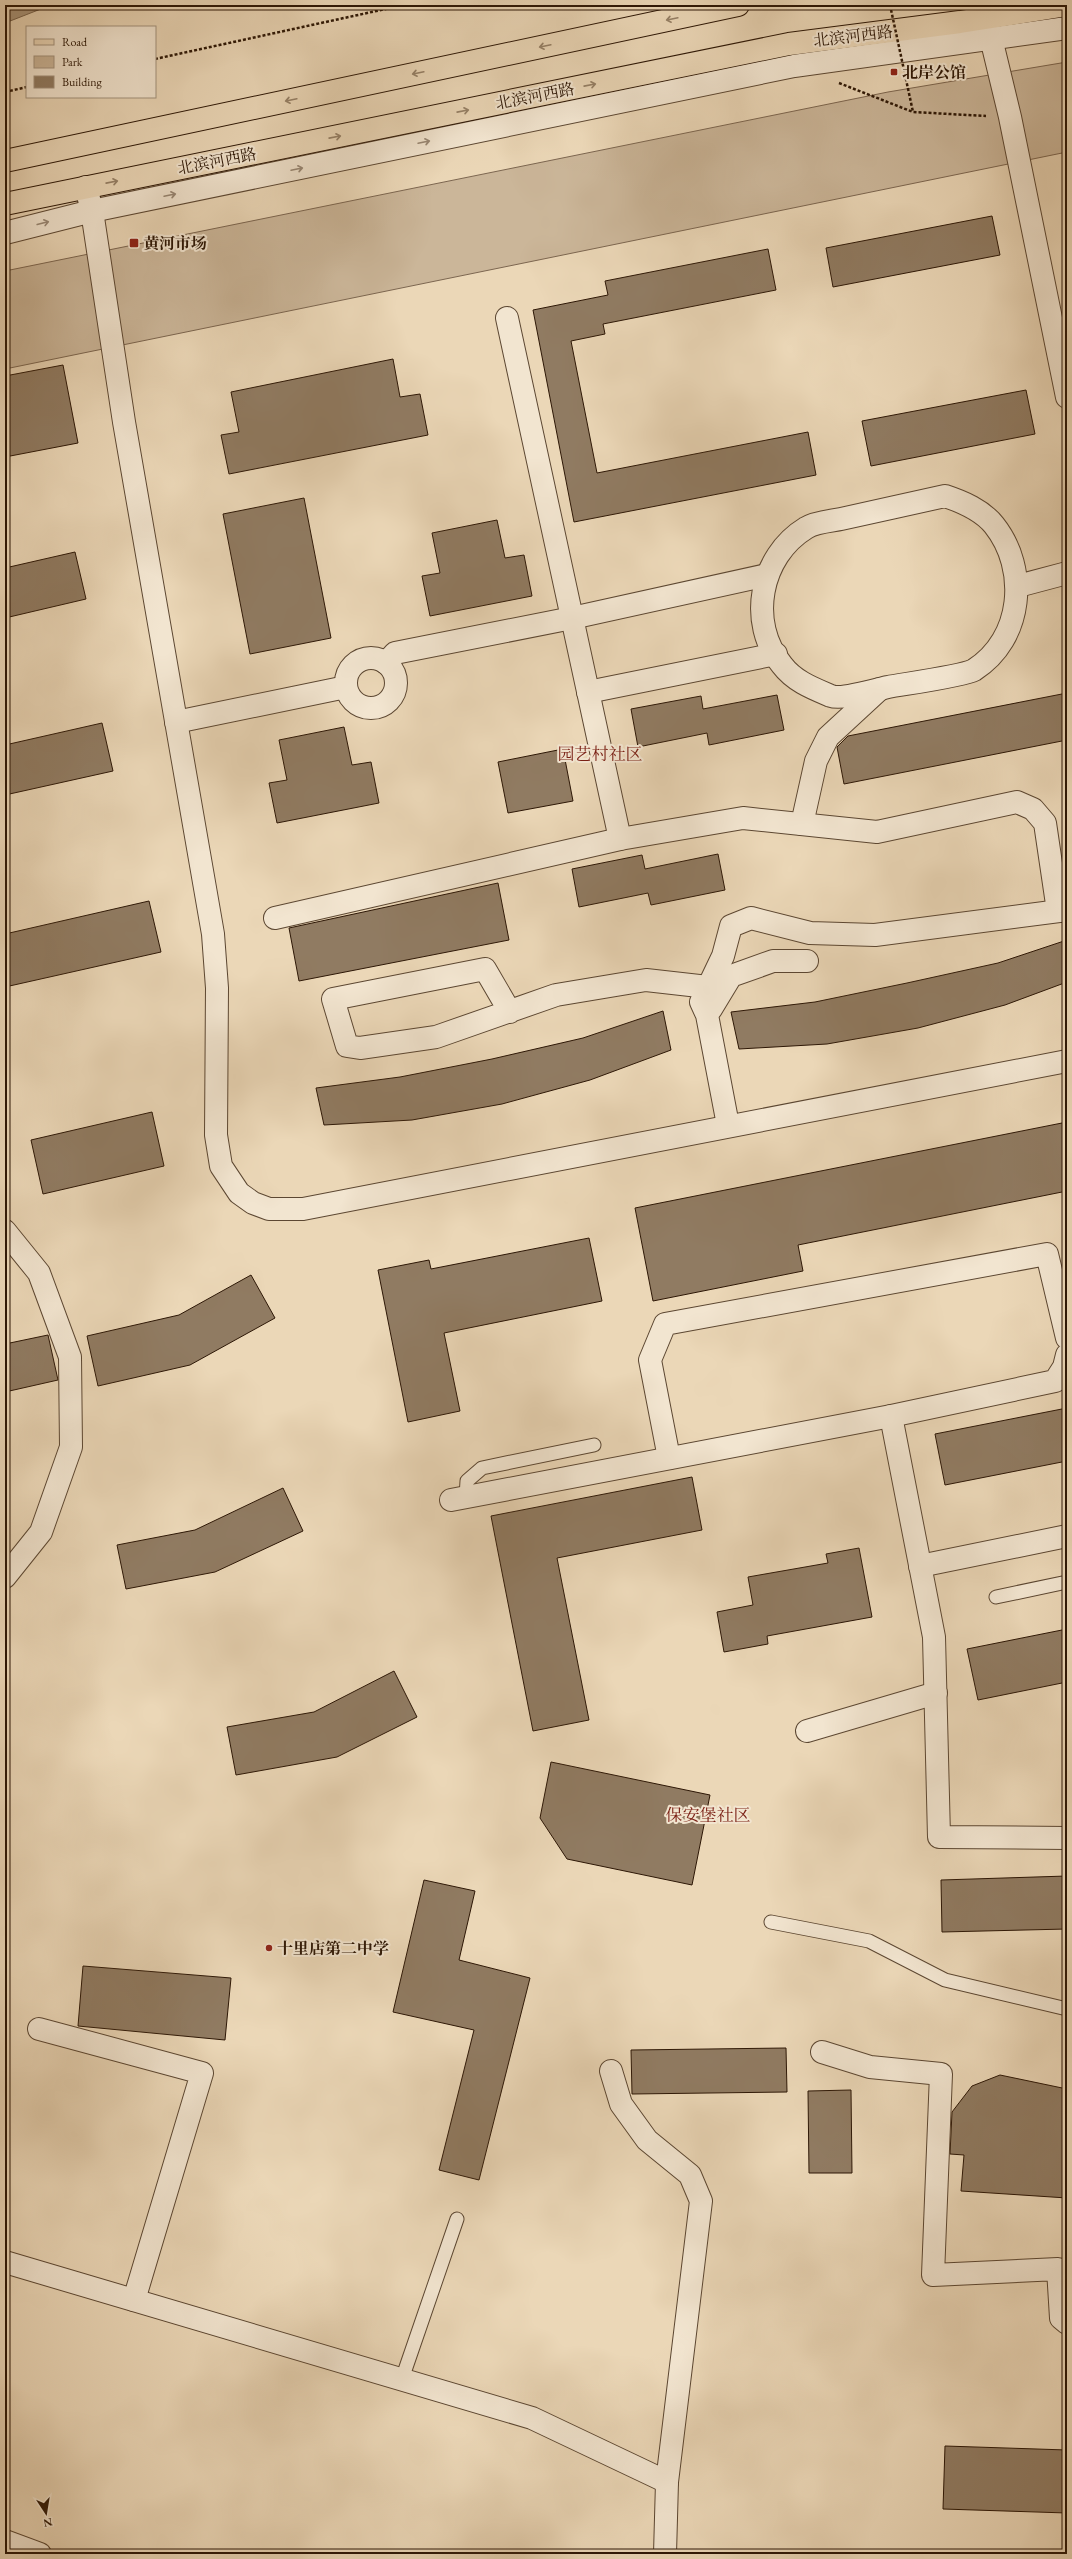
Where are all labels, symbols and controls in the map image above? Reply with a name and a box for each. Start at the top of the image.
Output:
one-way arrow [666,15,679,23]
street label: 北滨河西路 [812,21,894,51]
legend [26,26,156,98]
text: Road [62,34,88,50]
one-way arrow [539,42,552,50]
text: Park [62,54,83,70]
place label: 北岸公馆 [902,62,966,83]
marker: 北岸公馆 [889,67,899,77]
one-way arrow [412,69,425,77]
text: Building [62,74,103,90]
street label: 北滨河西路 [494,78,576,114]
one-way arrow [583,80,596,88]
one-way arrow [284,96,297,104]
one-way arrow [456,106,469,114]
one-way arrow [328,132,341,140]
one-way arrow [417,138,430,146]
street label: 北滨河西路 [176,143,258,179]
one-way arrow [290,164,303,172]
one-way arrow [105,178,118,186]
one-way arrow [163,190,176,198]
one-way arrow [36,219,49,227]
place label: 黄河市场 [143,233,207,254]
marker: 黄河市场 [128,237,140,249]
district label: 园艺村社区 [558,743,643,765]
district label: 保安堡社区 [666,1804,751,1826]
place label: 十里店第二中学 [277,1938,389,1959]
marker: 十里店第二中学 [264,1943,274,1953]
north arrow [26,2493,66,2533]
text: N [42,2515,54,2531]

